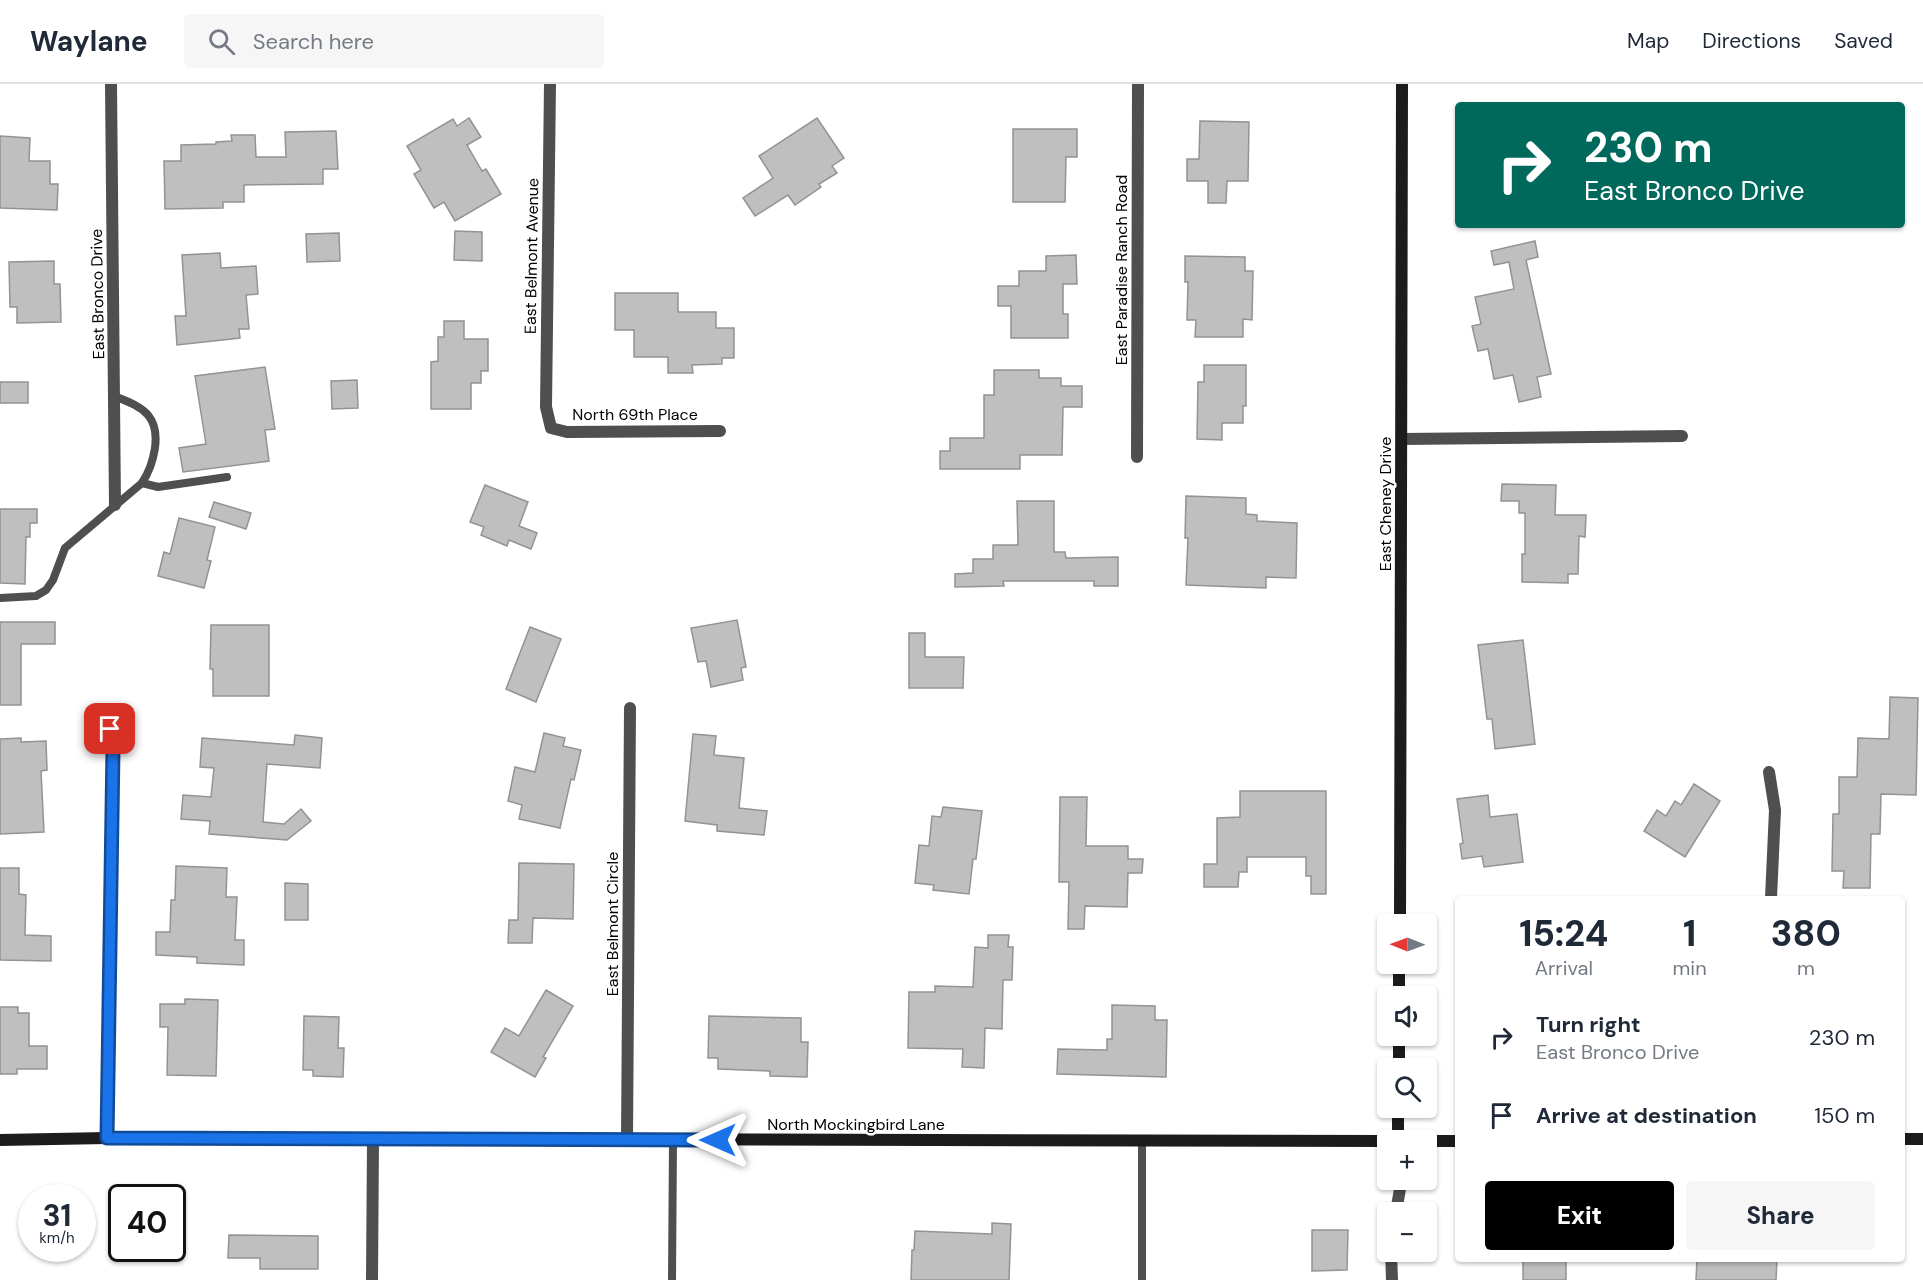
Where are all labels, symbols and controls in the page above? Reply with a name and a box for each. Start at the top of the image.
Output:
search box [184,14,604,68]
text: Waylane [30,23,148,60]
icon: search [205,25,238,58]
text: Search here [253,27,374,56]
text: Map [1627,27,1669,55]
text: Directions [1702,27,1801,55]
text: Saved [1834,27,1893,55]
text: 230 m [1584,120,1713,175]
icon: right [1485,126,1563,204]
text: East Bronco Drive [1584,173,1805,208]
street label: East Paradise Ranch Road [1111,175,1132,365]
street label: East Belmont Avenue [520,178,543,334]
street label: East Bronco Drive [86,228,109,360]
street label: North 69th Place [572,404,698,425]
street label: East Cheney Drive [1375,437,1396,571]
pin [84,703,135,754]
icon: arrive [93,712,126,745]
street label: East Belmont Circle [602,852,623,996]
text: 15:24 [1519,910,1608,957]
text: 1 [1683,910,1696,957]
text: 380 [1771,910,1841,957]
north arrow [1377,914,1437,974]
map controls [1377,914,1437,1262]
text: Arrival [1535,955,1593,981]
text: min [1673,955,1707,981]
text: m [1797,955,1815,981]
button: sound [1377,986,1437,1046]
text: Turn right [1536,1010,1641,1039]
icon: right [1485,1021,1518,1054]
text: 230 m [1809,1023,1875,1052]
text: East Bronco Drive [1536,1039,1699,1065]
button: search [1377,1058,1437,1118]
icon: arrive [1485,1099,1518,1132]
text: Arrive at destination [1536,1101,1757,1130]
text: 150 m [1814,1101,1875,1130]
position arrow [686,1108,750,1172]
street label: North Mockingbird Lane [767,1114,945,1135]
button: + [1377,1130,1437,1190]
button: Exit [1485,1181,1674,1250]
button: Share [1686,1181,1875,1250]
speed limit sign: 40 [108,1184,186,1262]
text: 31 [43,1196,71,1235]
button: − [1377,1202,1437,1262]
text: km/h [39,1228,75,1248]

